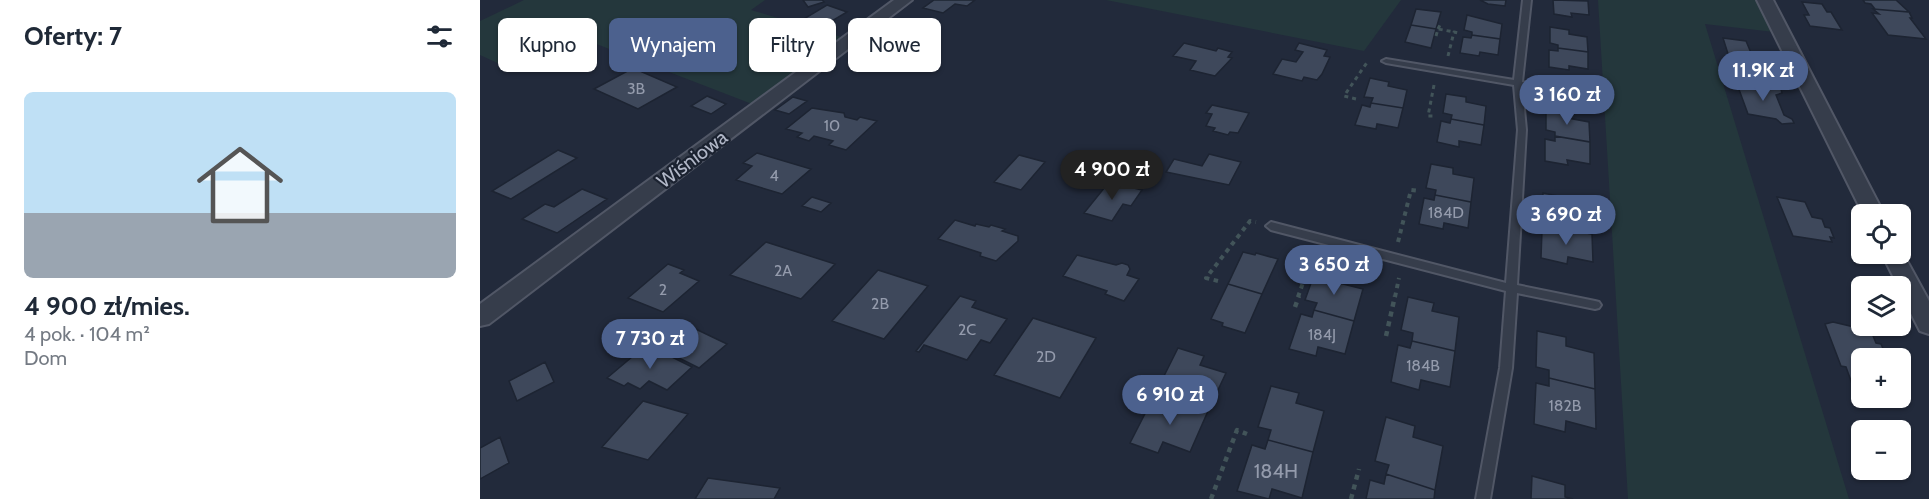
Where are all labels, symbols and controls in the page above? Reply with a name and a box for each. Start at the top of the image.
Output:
chip: Kupno [498,18,597,72]
chip: Wynajem [609,18,737,72]
chip: Filtry [749,18,836,72]
chip: Nowe [848,18,941,72]
text: Oferty: 7 [24,20,122,52]
icon: filters [423,20,456,53]
pin: 11.9K zł [1701,51,1825,102]
text: 11.9K zł [1732,58,1794,82]
pin: 3 160 zł [1505,75,1629,126]
house number: 3B [627,79,646,98]
text: 3 160 zł [1533,82,1601,106]
house number: 10 [824,116,840,135]
street label: Wiśniowa [652,125,732,193]
icon: home [186,131,294,239]
pin: 4 900 zł [1050,150,1174,201]
text: 4 900 zł [1074,157,1150,181]
house number: 4 [769,166,779,185]
pin: 3 690 zł [1504,195,1628,246]
text: 3 690 zł [1531,202,1601,226]
house number: 184D [1428,203,1464,222]
map controls [1851,204,1911,480]
button: locate [1851,204,1911,264]
pin: 3 650 zł [1272,245,1396,296]
text: 3 650 zł [1299,252,1369,276]
house number: 2A [774,261,792,280]
button: layers [1851,276,1911,336]
house number: 2 [659,280,667,299]
text: 4 900 zł/mies. [24,290,190,322]
house number: 2B [871,294,889,313]
pin: 7 730 zł [588,319,712,370]
house number: 2C [958,320,976,339]
text: 4 pok. · 104 m² [24,322,150,346]
house number: 184J [1308,325,1336,344]
text: 7 730 zł [616,326,684,350]
text: Dom [24,346,67,370]
house number: 2D [1036,347,1056,366]
button: + [1851,348,1911,408]
house number: 184B [1406,356,1440,375]
pin: 6 910 zł [1108,375,1232,426]
text: 6 910 zł [1136,382,1204,406]
house number: 182B [1549,396,1582,415]
button: − [1851,420,1911,480]
house number: 184H [1254,459,1298,483]

